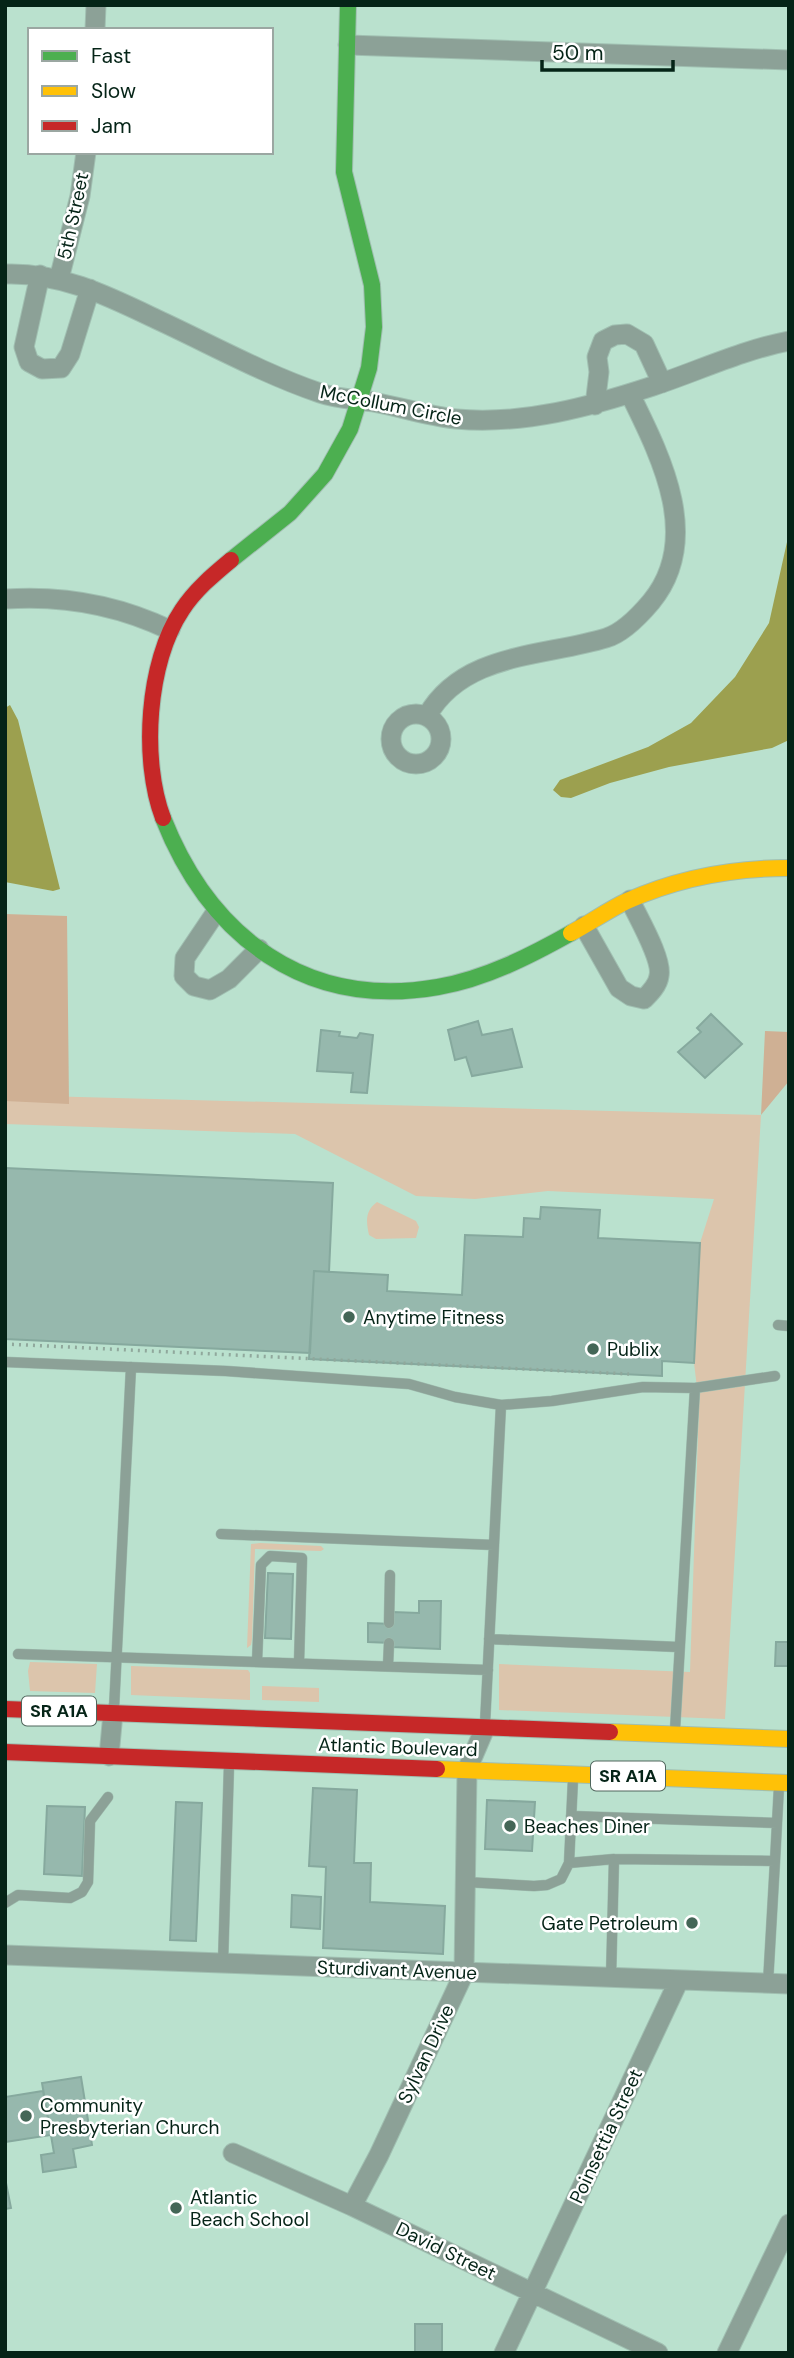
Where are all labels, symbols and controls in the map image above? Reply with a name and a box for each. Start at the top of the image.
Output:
legend [28,28,273,154]
scale bar [542,28,673,72]
text: 50 m [552,39,603,67]
text: Fast [91,42,131,70]
text: Slow [91,77,136,105]
text: Jam [91,112,132,140]
street label: 5th Street [52,170,94,262]
street label: McCollum Circle [318,379,464,431]
place label: Anytime Fitness [363,1305,505,1330]
marker: Anytime Fitness [341,1309,357,1325]
place label: Publix [607,1337,660,1362]
marker: Publix [585,1341,601,1357]
road number: SR A1A [22,1696,96,1726]
street label: Atlantic Boulevard [318,1732,478,1762]
road number: SR A1A [591,1762,665,1791]
place label: Beaches Diner [524,1814,650,1839]
marker: Beaches Diner [502,1818,518,1834]
place label: Gate Petroleum [541,1911,678,1936]
marker: Gate Petroleum [684,1915,700,1931]
street label: Sturdivant Avenue [316,1955,478,1985]
street label: Sylvan Drive [392,2000,460,2108]
street label: Poinsettia Street [564,2065,648,2207]
place label: Community Presbyterian Church [40,2093,219,2140]
marker: Community Presbyterian Church [18,2108,34,2124]
place label: Atlantic Beach School [190,2185,309,2232]
marker: Atlantic Beach School [168,2200,184,2216]
street label: David Street [392,2216,500,2286]

